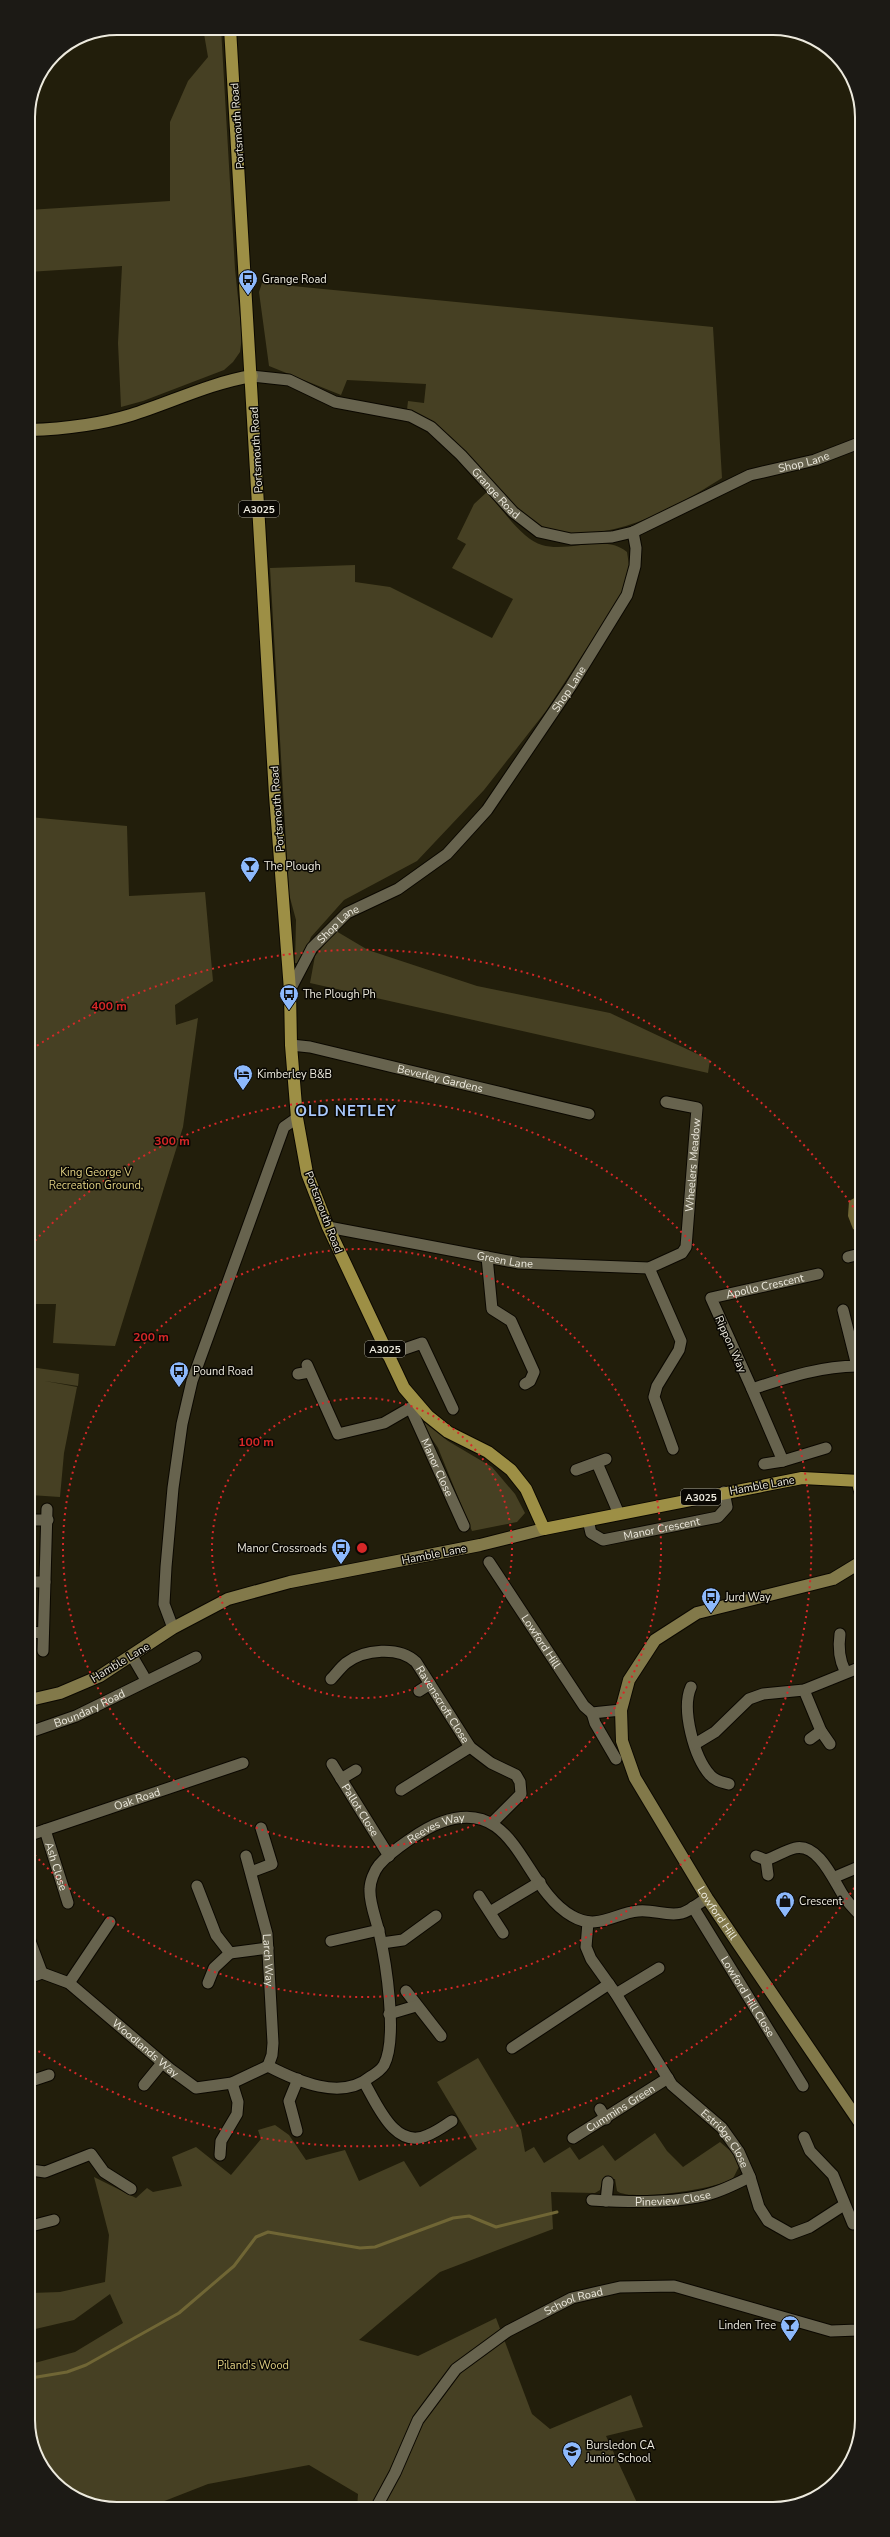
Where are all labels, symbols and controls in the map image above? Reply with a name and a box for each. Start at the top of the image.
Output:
street label: Portsmouth Road [227,82,248,170]
bus stop icon: Grange Road [237,268,259,296]
place label: Grange Road [262,272,327,287]
street label: Portsmouth Road [247,406,266,494]
street label: Shop Lane [777,448,832,476]
street label: Grange Road [468,465,523,523]
road number: A3025 [239,501,279,517]
street label: Shop Lane [548,663,590,715]
street label: Portsmouth Road [267,765,288,853]
bar icon: The Plough [239,855,261,883]
place label: The Plough [264,859,321,874]
street label: Shop Lane [314,901,362,947]
bus stop icon: The Plough Ph [278,983,300,1011]
place label: The Plough Ph [303,987,376,1002]
text: 400 m [91,998,127,1014]
street label: Beverley Gardens [396,1061,484,1096]
hotel icon: Kimberley B&B [232,1063,254,1091]
place label: Kimberley B&B [257,1067,332,1082]
district label: OLD NETLEY [295,1101,397,1121]
street label: Wheelers Meadow [682,1118,704,1213]
text: 300 m [154,1133,190,1149]
park label: King George V Recreation Ground, [49,1165,143,1193]
street label: Portsmouth Road [301,1169,346,1255]
street label: Green Lane [476,1248,533,1272]
street label: Apollo Crescent [725,1270,805,1302]
street label: Rippon Way [711,1313,750,1375]
text: 200 m [133,1329,169,1345]
road number: A3025 [365,1341,405,1357]
bus stop icon: Pound Road [168,1360,190,1388]
place label: Pound Road [193,1364,253,1379]
text: 100 m [238,1434,274,1450]
street label: Manor Close [417,1436,457,1499]
street label: Hamble Lane [728,1472,796,1499]
road number: A3025 [681,1489,721,1505]
street label: Manor Crescent [622,1514,701,1544]
bus stop icon: Manor Crossroads [330,1537,352,1565]
place label: Manor Crossroads [237,1541,327,1556]
centre of rings [355,1541,369,1555]
street label: Hamble Lane [400,1541,468,1568]
bus stop icon: Jurd Way [700,1586,722,1614]
place label: Jurd Way [724,1590,771,1605]
street label: Lowford Hill [518,1612,565,1672]
street label: Hamble Lane [88,1639,152,1686]
street label: Ravenscroft Close [412,1663,473,1746]
street label: Boundary Road [52,1686,128,1731]
street label: Pallot Close [338,1781,382,1840]
street label: Oak Road [112,1784,162,1814]
street label: Reeves Way [404,1810,466,1847]
street label: Ash Close [41,1840,71,1893]
street label: Lowford Hill [694,1884,741,1944]
shop icon: Crescent [774,1890,796,1918]
place label: Crescent [799,1894,842,1909]
street label: Larch Way [259,1933,277,1987]
street label: Lowford Hill Close [717,1953,778,2040]
street label: Woodlands Way [109,2016,182,2081]
street label: Cummins Green [583,2081,658,2136]
street label: Estridge Close [697,2106,752,2170]
street label: Pineview Close [635,2187,712,2210]
street label: School Road [542,2284,604,2319]
bar icon: Linden Tree [779,2314,801,2342]
place label: Linden Tree [719,2318,776,2333]
park label: Piland's Wood [217,2358,289,2373]
place label: Bursledon CA Junior School [585,2438,655,2466]
school or university icon: Bursledon CA Junior School [561,2440,583,2468]

